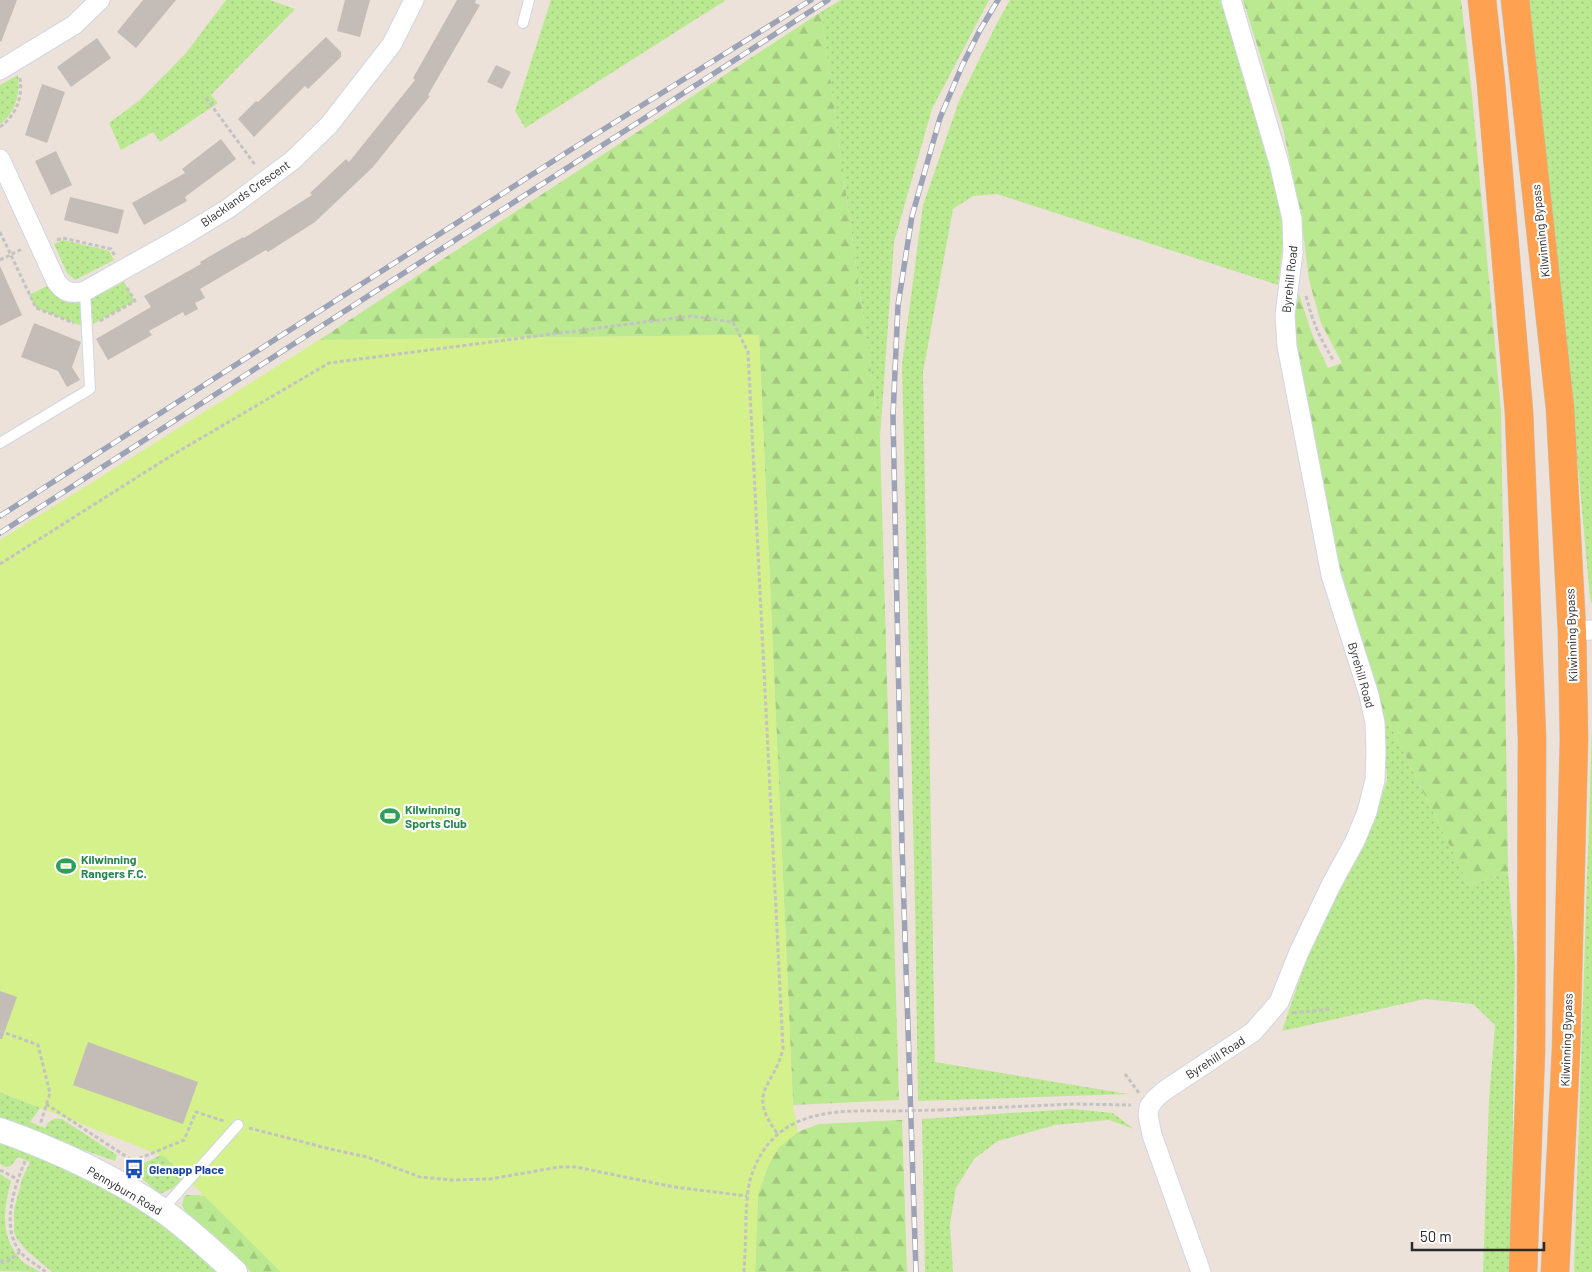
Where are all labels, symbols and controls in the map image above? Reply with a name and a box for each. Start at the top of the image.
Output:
street label: Blacklands Crescent [198,157,292,229]
street label: Kilwinning Bypass [1528,184,1552,278]
street label: Byrehill Road [1279,245,1299,313]
street label: Kilwinning Bypass [1562,588,1580,682]
street label: Byrehill Road [1346,641,1378,709]
place label: Kilwinning Sports Club [405,802,467,830]
sports icon: Kilwinning Sports Club [379,805,401,827]
place label: Kilwinning Rangers F.C. [81,852,147,880]
sports icon: Kilwinning Rangers F.C. [55,855,77,877]
street label: Kilwinning Bypass [1557,993,1575,1087]
street label: Byrehill Road [1183,1033,1247,1081]
bus stop icon: Glenapp Place [123,1158,145,1180]
place label: Glenapp Place [149,1162,225,1176]
street label: Pennyburn Road [85,1163,165,1217]
scale bar [1412,1220,1544,1252]
text: 50 m [1420,1227,1452,1245]

